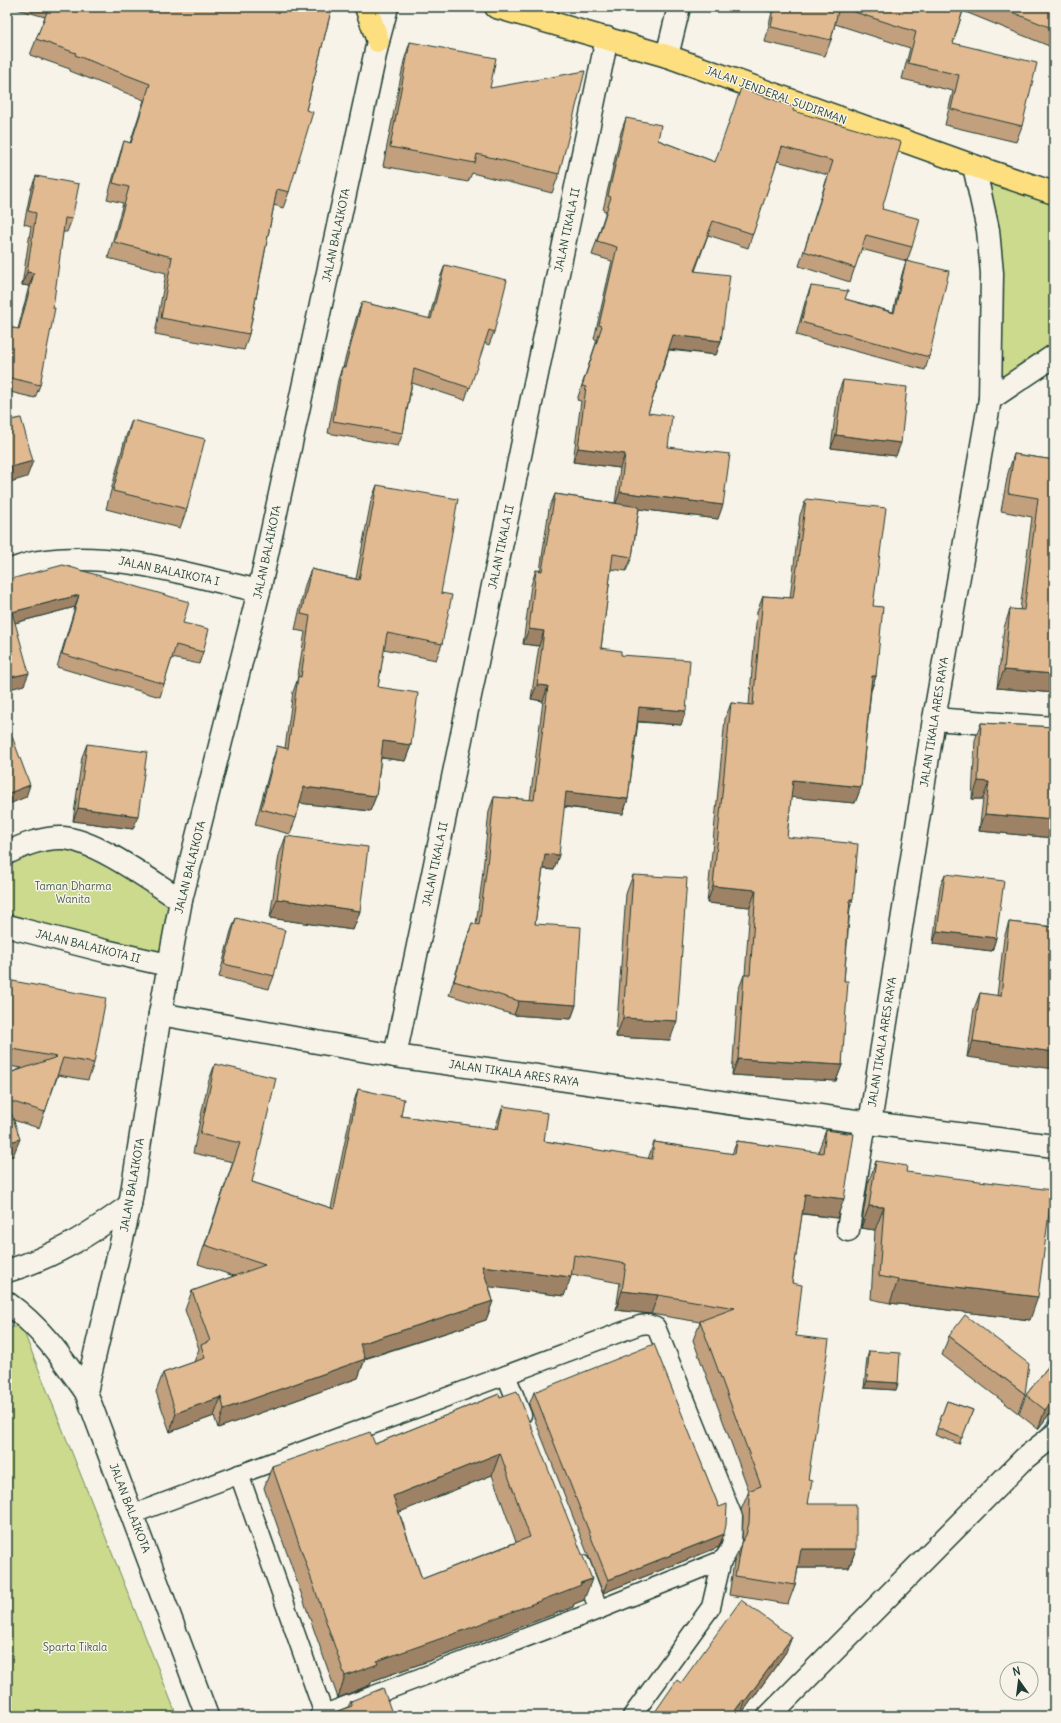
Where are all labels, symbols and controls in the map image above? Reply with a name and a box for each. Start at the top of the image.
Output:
street label: JALAN JENDERAL SUDIRMAN [703,63,849,127]
street label: JALAN TIKALA II [551,186,583,273]
street label: JALAN BALAIKOTA [319,187,353,283]
street label: JALAN TIKALA II [485,503,517,590]
street label: JALAN BALAIKOTA [250,504,284,600]
street label: JALAN BALAIKOTA I [117,553,221,589]
street label: JALAN TIKALA ARES RAYA [917,656,951,788]
street label: JALAN BALAIKOTA [172,819,208,915]
street label: JALAN TIKALA II [419,820,451,907]
park label: Taman Dharma Wanita [34,879,112,906]
street label: JALAN BALAIKOTA II [34,926,142,966]
street label: JALAN TIKALA ARES RAYA [865,976,899,1108]
street label: JALAN TIKALA ARES RAYA [448,1057,580,1089]
street label: JALAN BALAIKOTA [117,1137,147,1233]
street label: JALAN BALAIKOTA [106,1461,154,1555]
park label: Sparta Tikala [43,1640,107,1654]
north arrow [999,1661,1039,1701]
text: N [1011,1664,1022,1679]

